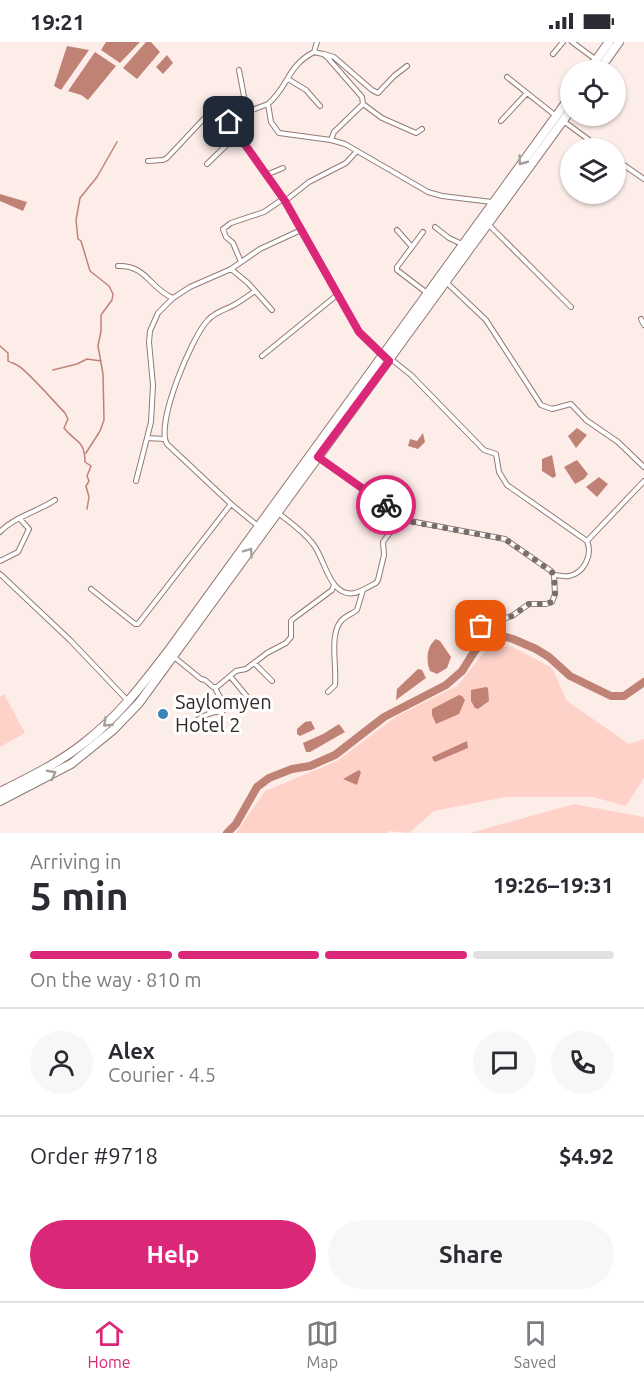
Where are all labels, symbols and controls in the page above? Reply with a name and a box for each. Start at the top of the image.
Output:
text: 19:21 [30,9,85,34]
map controls [560,60,626,204]
button: locate [560,60,626,126]
pin [203,96,254,147]
icon: home [212,105,245,138]
button: layers [560,138,626,204]
one-way arrow [519,154,530,165]
courier [356,475,416,535]
icon: bike [370,489,403,522]
one-way arrow [242,548,253,559]
pin [455,600,506,651]
icon: bag [464,609,497,642]
place label: Saylomyen Hotel 2 [175,690,272,736]
marker: Saylomyen Hotel 2 [156,707,170,721]
one-way arrow [104,716,114,727]
one-way arrow [46,770,56,781]
text: Arriving in [30,850,121,873]
text: 19:26–19:31 [493,872,614,897]
text: 5 min [30,874,129,917]
text: On the way · 810 m [30,968,202,991]
button: person [30,1031,93,1094]
button: chat [473,1031,536,1094]
button: phone [551,1031,614,1094]
text: Alex [108,1038,155,1063]
text: Courier · 4.5 [108,1063,216,1086]
text: Order #9718 [30,1143,158,1168]
text: $4.92 [559,1143,614,1168]
button: Help [30,1220,316,1289]
button: Share [328,1220,614,1289]
tab: Home [88,1317,131,1371]
tab: Map [306,1317,339,1371]
tab: Saved [514,1317,556,1371]

